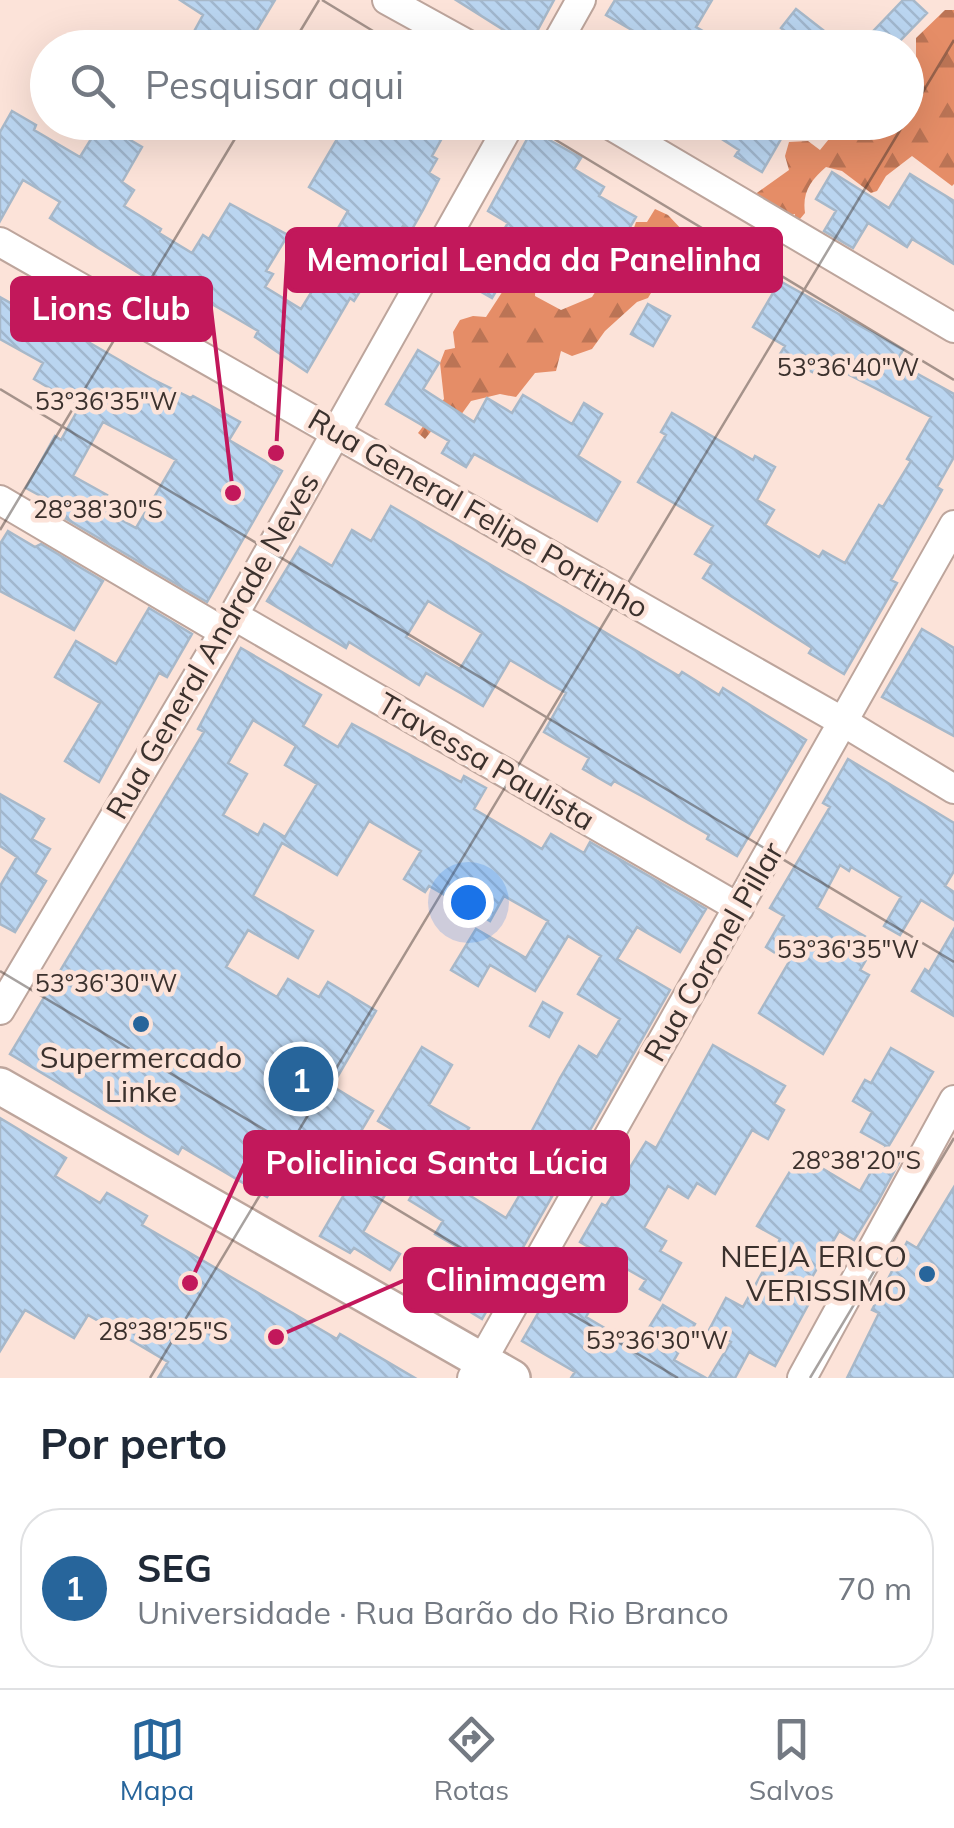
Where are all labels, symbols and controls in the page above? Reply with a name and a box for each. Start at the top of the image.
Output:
search box [30,30,924,140]
icon: search [65,58,120,113]
text: Pesquisar aqui [145,61,404,109]
callout: Memorial Lenda da Panelinha [287,229,781,291]
text: Memorial Lenda da Panelinha [307,239,761,279]
callout: Lions Club [12,278,211,340]
text: Lions Club [32,288,190,328]
text: 53°36'40"W [777,351,919,382]
text: 53°36'35"W [35,385,177,416]
street label: Rua General Felipe Portinho [302,400,655,626]
street label: Rua General Andrade Neves [97,466,327,825]
text: 28°38'30"S [33,493,163,524]
street label: Travessa Paulista [371,684,602,839]
street label: Rua Coronel Pillar [635,835,791,1068]
your location [443,877,494,928]
text: 53°36'35"W [777,933,919,964]
text: 53°36'30"W [35,967,177,998]
marker: Supermercado Linke [130,1013,152,1035]
place label: Supermercado Linke [40,1038,242,1110]
pin: 1 [268,1042,334,1116]
callout: Policlinica Santa Lúcia [245,1132,628,1194]
text: Policlinica Santa Lúcia [266,1142,608,1182]
text: 28°38'20"S [791,1144,921,1175]
place label: NEEJA ERICO VERISSIMO [720,1237,907,1309]
callout: Clinimagem [405,1249,626,1311]
text: Clinimagem [425,1259,607,1299]
marker: NEEJA ERICO VERISSIMO [916,1263,938,1285]
text: 28°38'25"S [98,1315,228,1346]
text: 53°36'30"W [586,1324,728,1355]
text: Por perto [40,1417,227,1470]
text: SEG [137,1544,212,1592]
text: 1 [65,1568,84,1608]
text: 70 m [837,1568,912,1608]
text: Universidade · Rua Barão do Rio Branco [137,1592,729,1632]
tab: Mapa [120,1712,194,1807]
tab: Rotas [434,1712,509,1807]
tab: Salvos [749,1712,834,1807]

